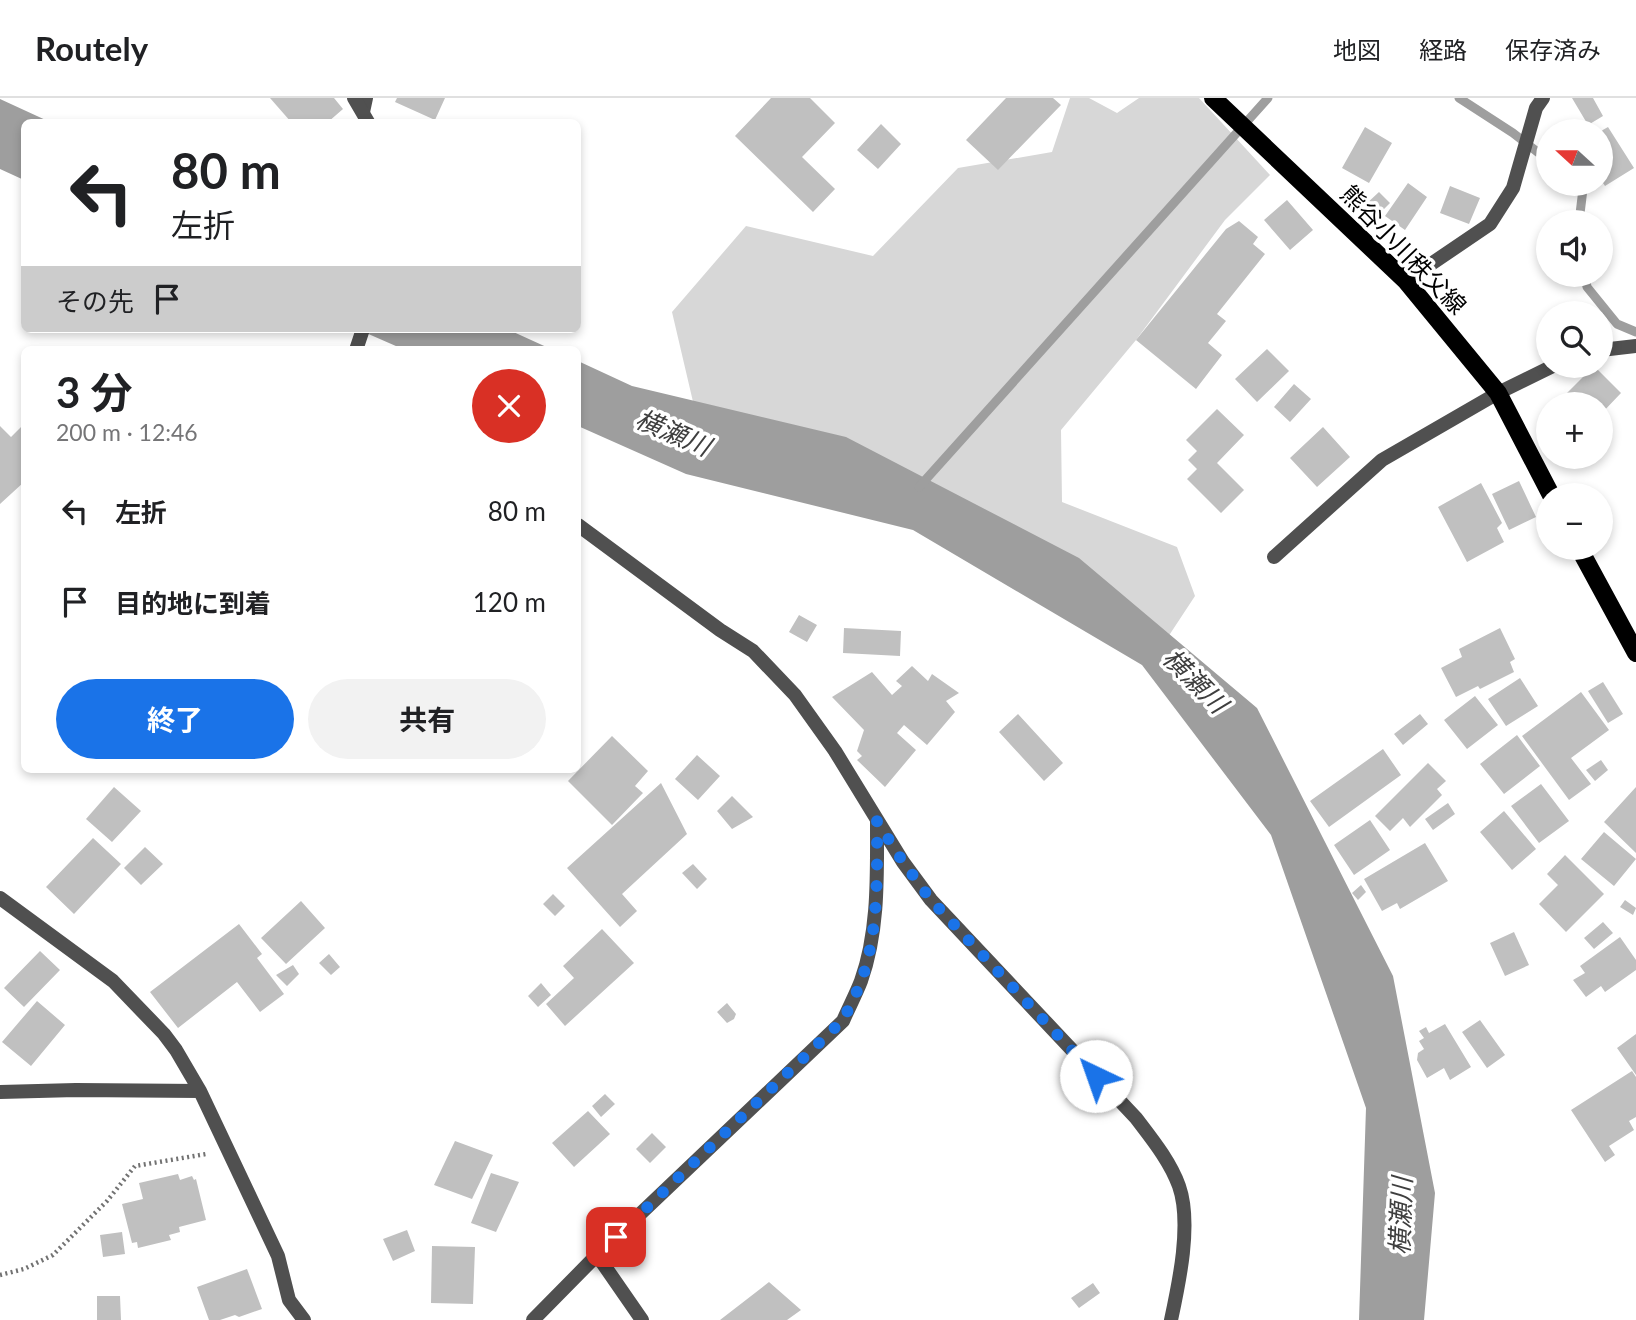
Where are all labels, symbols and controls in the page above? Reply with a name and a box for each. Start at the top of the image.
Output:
text: Routely [35,28,148,68]
text: 地図 [1333,35,1381,64]
text: 経路 [1419,35,1467,64]
text: 保存済み [1505,35,1601,64]
north arrow [1536,119,1614,196]
map controls [1536,119,1613,560]
text: 80 m [171,141,281,199]
icon: left [56,147,147,238]
street label: 熊谷小川秩父線 [1335,178,1473,319]
text: 左折 [171,205,235,244]
button: sound [1536,210,1613,287]
icon: arrive [148,280,186,318]
text: その先 [56,285,134,317]
button: search [1536,301,1613,378]
text: 3 分 [56,367,133,417]
button: close [472,369,546,443]
button: + [1536,392,1613,469]
water label: 横瀬川 [631,402,718,463]
text: 200 m · 12:46 [56,418,198,446]
button: − [1536,483,1613,560]
icon: left [56,492,94,530]
text: 80 m [488,495,546,527]
text: 左折 [115,496,167,528]
icon: arrive [56,583,94,621]
text: 120 m [473,586,546,618]
text: 目的地に到着 [115,587,271,619]
water label: 横瀬川 [1157,641,1237,721]
button: 終了 [56,679,294,759]
button: 共有 [308,679,546,759]
position arrow [1059,1039,1133,1113]
water label: 横瀬川 [1383,1173,1417,1256]
pin [586,1207,646,1267]
icon: arrive [597,1218,635,1256]

